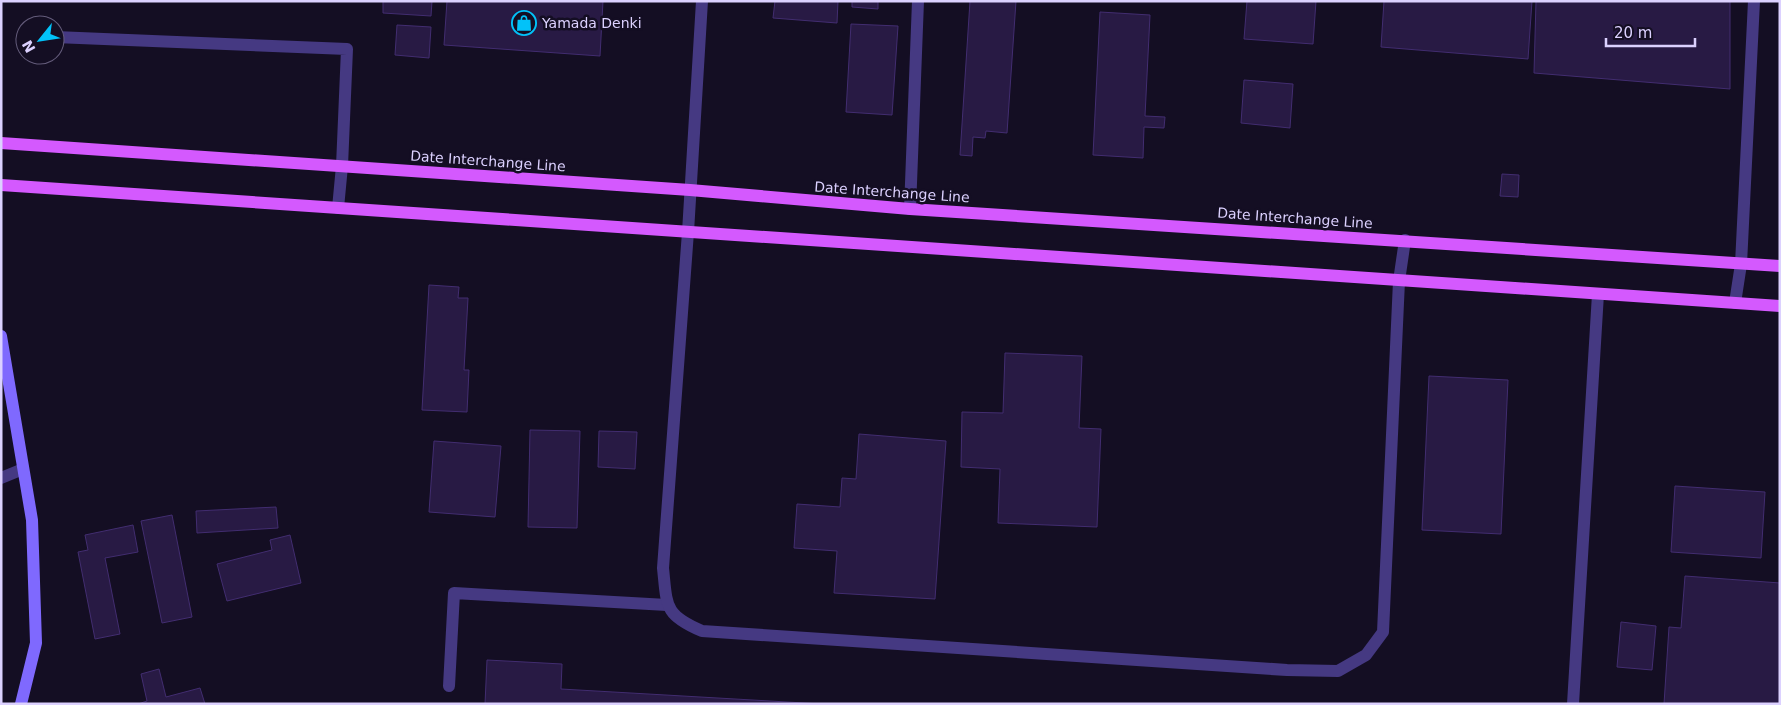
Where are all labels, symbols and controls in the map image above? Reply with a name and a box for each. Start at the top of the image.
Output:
shop icon: Yamada Denki [511,10,537,36]
north arrow [15,15,65,65]
place label: Yamada Denki [541,15,642,31]
scale bar [1606,15,1695,47]
text: 20 m [1614,24,1652,42]
text: N [19,37,39,56]
street label: Date Interchange Line [410,148,566,174]
street label: Date Interchange Line [814,179,970,205]
street label: Date Interchange Line [1217,205,1373,231]

